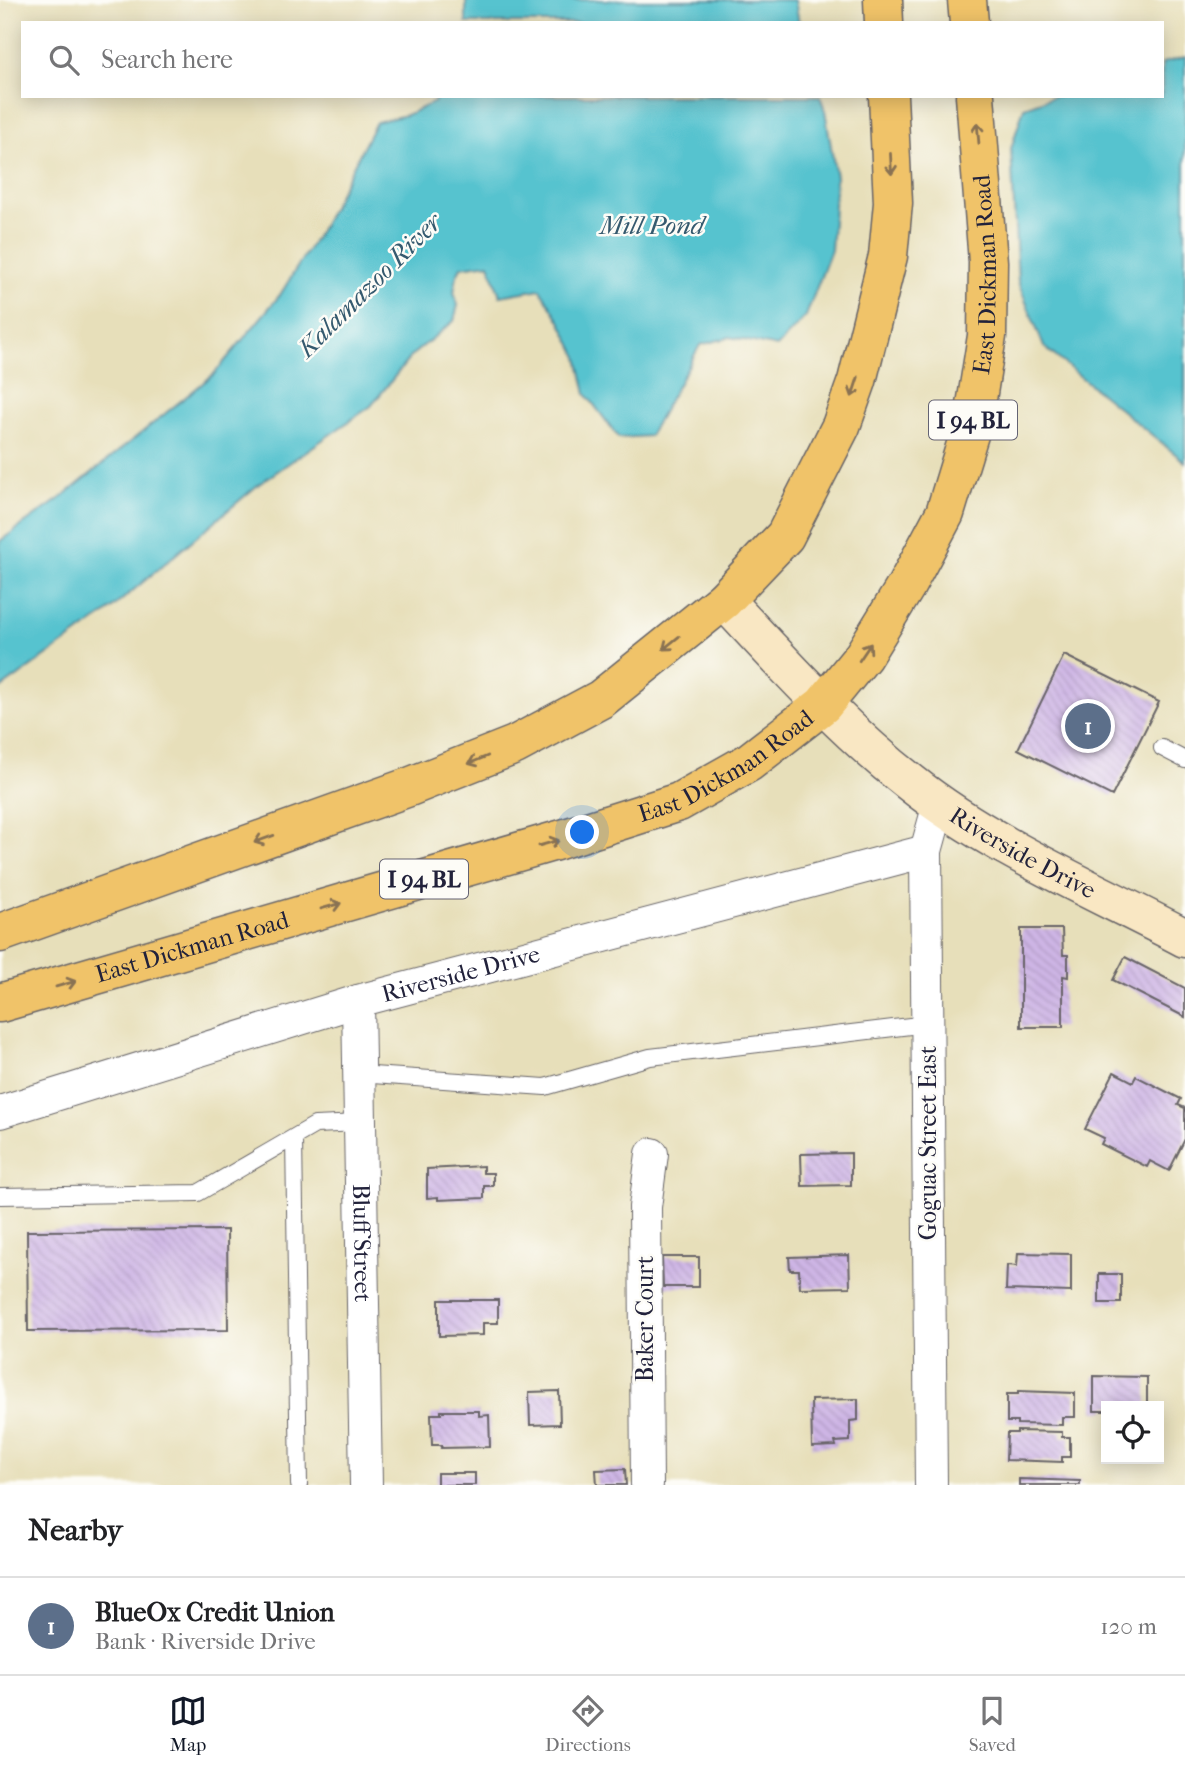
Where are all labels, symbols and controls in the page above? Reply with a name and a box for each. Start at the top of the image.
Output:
search box [21,21,1164,98]
icon: search [45,41,83,79]
text: Search here [101,44,233,75]
one-way arrow [971,122,984,145]
one-way arrow [885,153,898,176]
street label: East Dickman Road [967,173,1002,377]
water label: Kalamazoo River [289,205,449,365]
water label: Mill Pond [598,210,708,241]
one-way arrow [848,376,860,398]
road number: I 94 BL [929,400,1017,440]
one-way arrow [662,635,681,650]
one-way arrow [858,643,873,662]
pin: 1 [1065,700,1111,752]
street label: East Dickman Road [635,703,820,828]
one-way arrow [467,754,489,767]
street label: Riverside Drive [945,801,1100,905]
your location [565,815,599,849]
one-way arrow [254,834,276,846]
one-way arrow [538,835,560,848]
road number: I 94 BL [380,860,468,898]
one-way arrow [320,899,342,912]
street label: East Dickman Road [92,905,293,988]
street label: Riverside Drive [379,940,543,1008]
one-way arrow [54,977,76,990]
street label: Goguac Street East [914,1045,942,1240]
street label: Bluff Street [347,1184,377,1303]
street label: Baker Court [631,1255,659,1382]
map controls [1101,1401,1164,1464]
button: locate [1101,1401,1164,1464]
text: Nearby [28,1513,123,1548]
text: BlueOx Credit Union [95,1597,335,1628]
text: 1 [47,1613,55,1640]
text: 120 m [1100,1613,1157,1640]
text: Bank · Riverside Drive [95,1628,316,1655]
tab: Map [169,1692,207,1756]
tab: Directions [545,1692,631,1756]
tab: Saved [969,1692,1016,1756]

